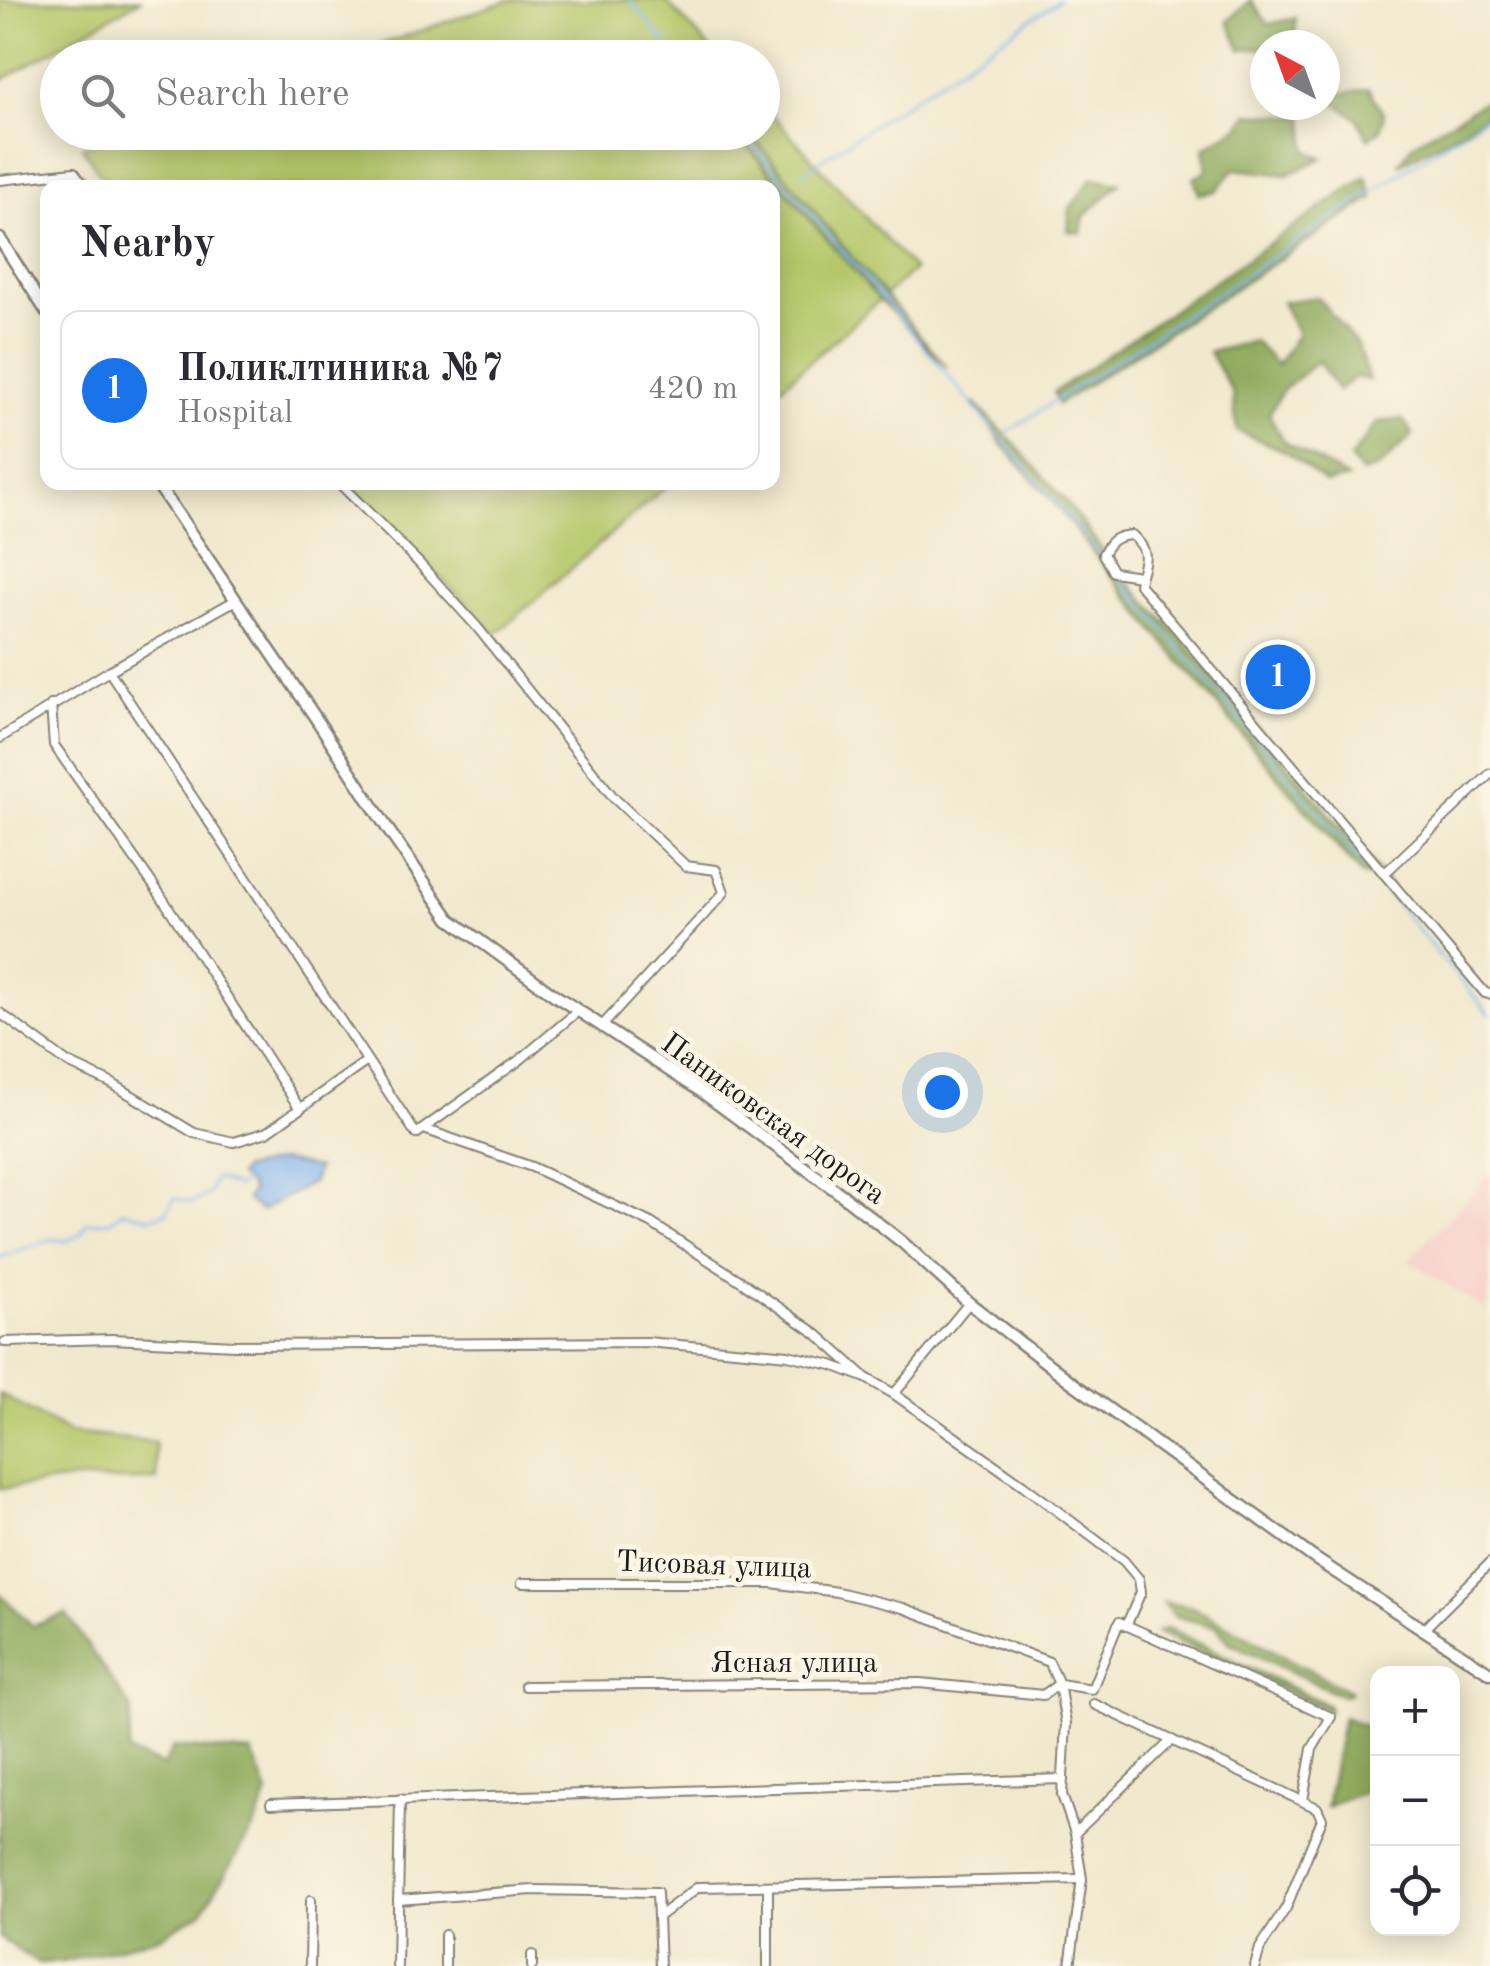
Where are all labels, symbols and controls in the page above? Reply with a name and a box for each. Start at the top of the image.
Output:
north arrow [1250,30,1340,120]
search box [40,40,780,150]
icon: search [75,68,130,123]
text: Search here [155,76,350,114]
text: Nearby [80,224,216,266]
text: Поликлтиника №7 [177,351,503,389]
text: 1 [105,374,124,406]
text: 420 m [648,374,738,406]
text: Hospital [177,398,293,430]
pin: 1 [1246,640,1310,714]
street label: Паниковская дорога [655,1028,891,1211]
your location [917,1067,968,1118]
street label: Тисовая улица [616,1548,812,1584]
street label: Ясная улица [710,1649,878,1679]
map controls [1370,1666,1460,1936]
button: + [1370,1666,1460,1756]
button: − [1370,1756,1460,1846]
button: locate [1370,1846,1460,1936]

